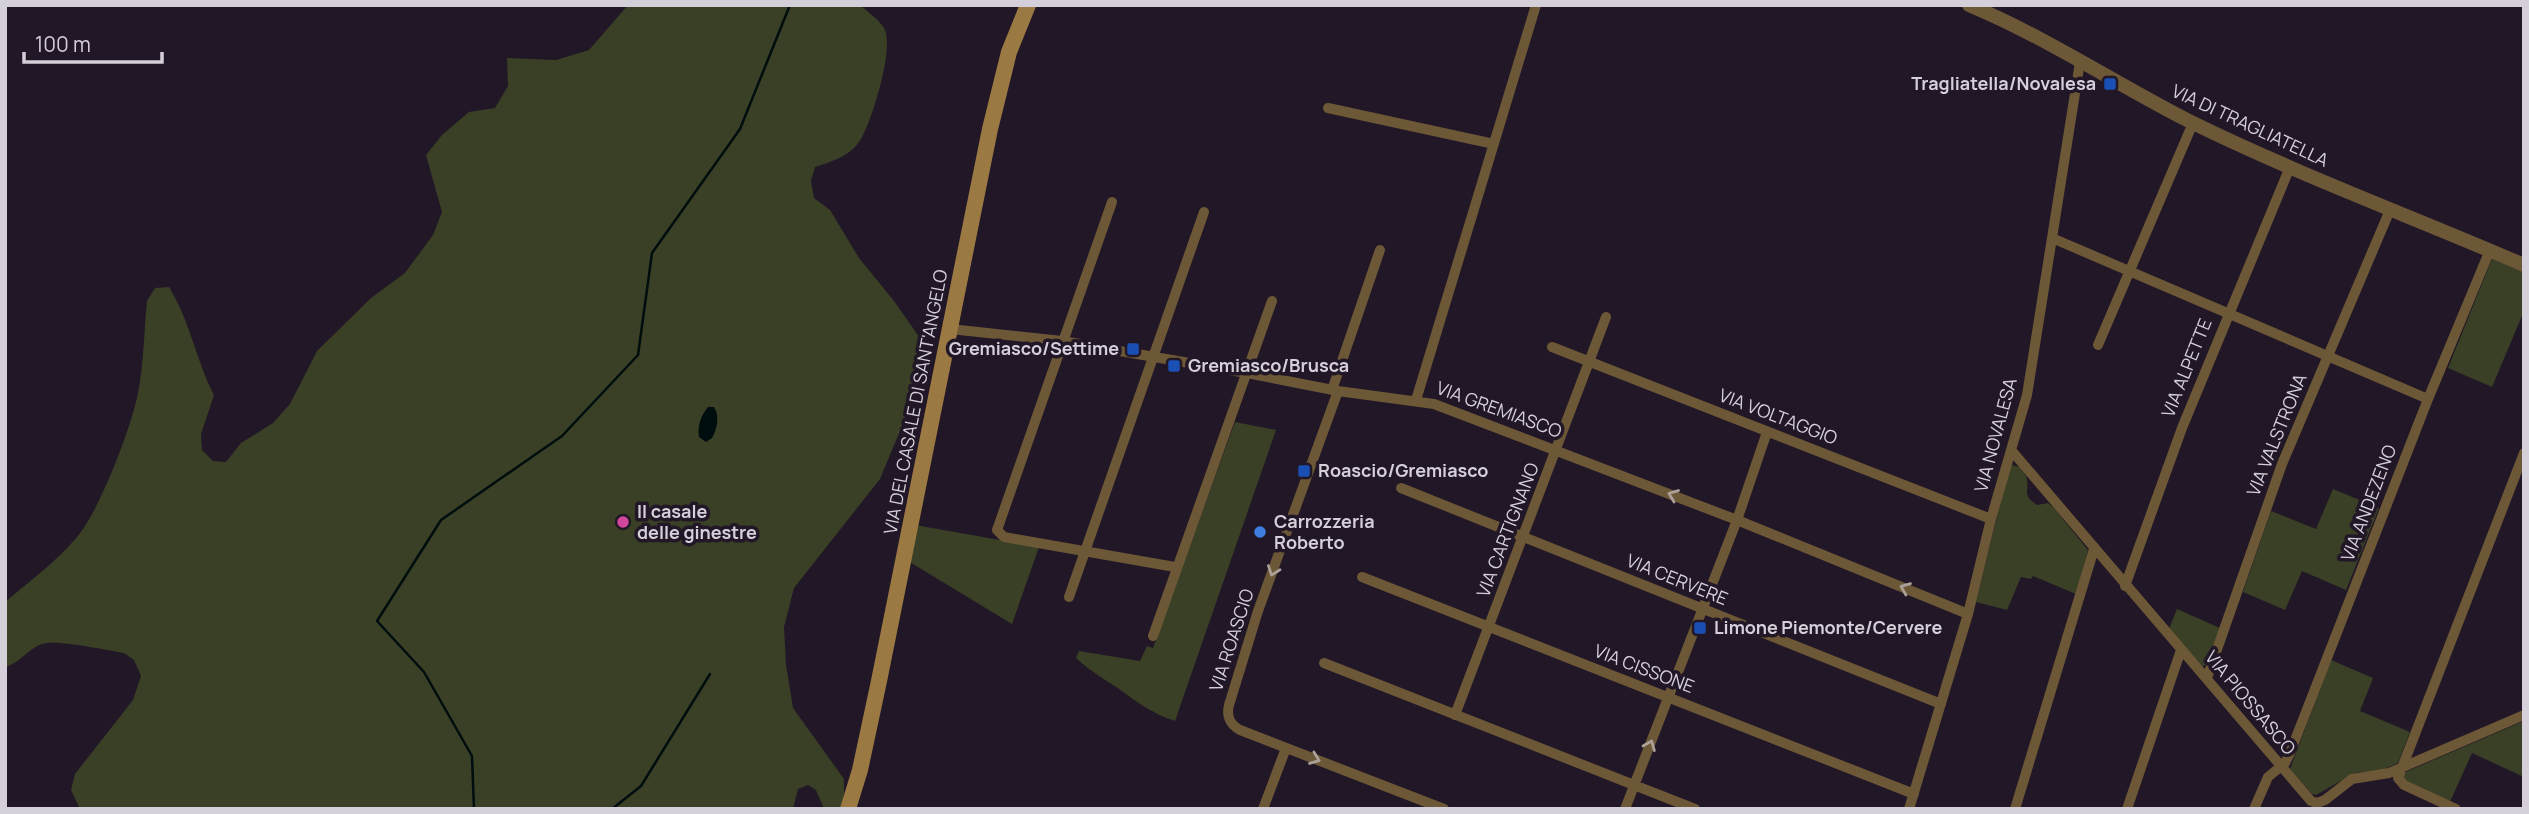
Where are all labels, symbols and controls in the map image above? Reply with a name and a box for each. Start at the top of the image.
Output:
scale bar [24,21,163,65]
text: 100 m [35,30,91,58]
place label: Tragliatella/Novalesa [1911,71,2096,95]
marker: Tragliatella/Novalesa [2102,76,2118,92]
street label: VIA DI TRAGLIATELLA [2168,78,2333,172]
street label: VIA DEL CASALE DI SANT'ANGELO [878,267,952,536]
street label: VIA ALPETTE [2155,315,2217,421]
place label: Gremiasco/Settime [949,336,1119,360]
marker: Gremiasco/Settime [1125,341,1141,357]
place label: Gremiasco/Brusca [1188,353,1349,377]
marker: Gremiasco/Brusca [1166,358,1182,374]
street label: VIA VALSTRONA [2241,369,2312,499]
street label: VIA NOVALESA [1968,374,2022,495]
street label: VIA GREMIASCO [1433,375,1565,443]
street label: VIA VOLTAGGIO [1716,382,1841,450]
street label: VIA ANDEZENO [2335,441,2401,564]
place label: Roascio/Gremiasco [1318,458,1488,482]
street label: VIA CARTIGNANO [1470,459,1544,600]
marker: Roascio/Gremiasco [1296,463,1312,479]
one-way arrow [1668,490,1680,504]
place label: Il casale delle ginestre [637,499,757,544]
place label: Carrozzeria Roberto [1274,509,1375,554]
marker: Il casale delle ginestre [615,514,631,530]
marker: Carrozzeria Roberto [1252,524,1268,540]
street label: VIA CERVERE [1623,548,1732,610]
one-way arrow [1267,564,1281,576]
one-way arrow [1900,582,1912,596]
street label: VIA ROASCIO [1203,585,1259,694]
place label: Limone Piemonte/Cervere [1714,615,1943,639]
marker: Limone Piemonte/Cervere [1692,620,1708,636]
street label: VIA CISSONE [1591,638,1698,698]
street label: VIA PIOSSASCO [2200,645,2301,759]
one-way arrow [1642,740,1656,753]
one-way arrow [1308,751,1320,765]

